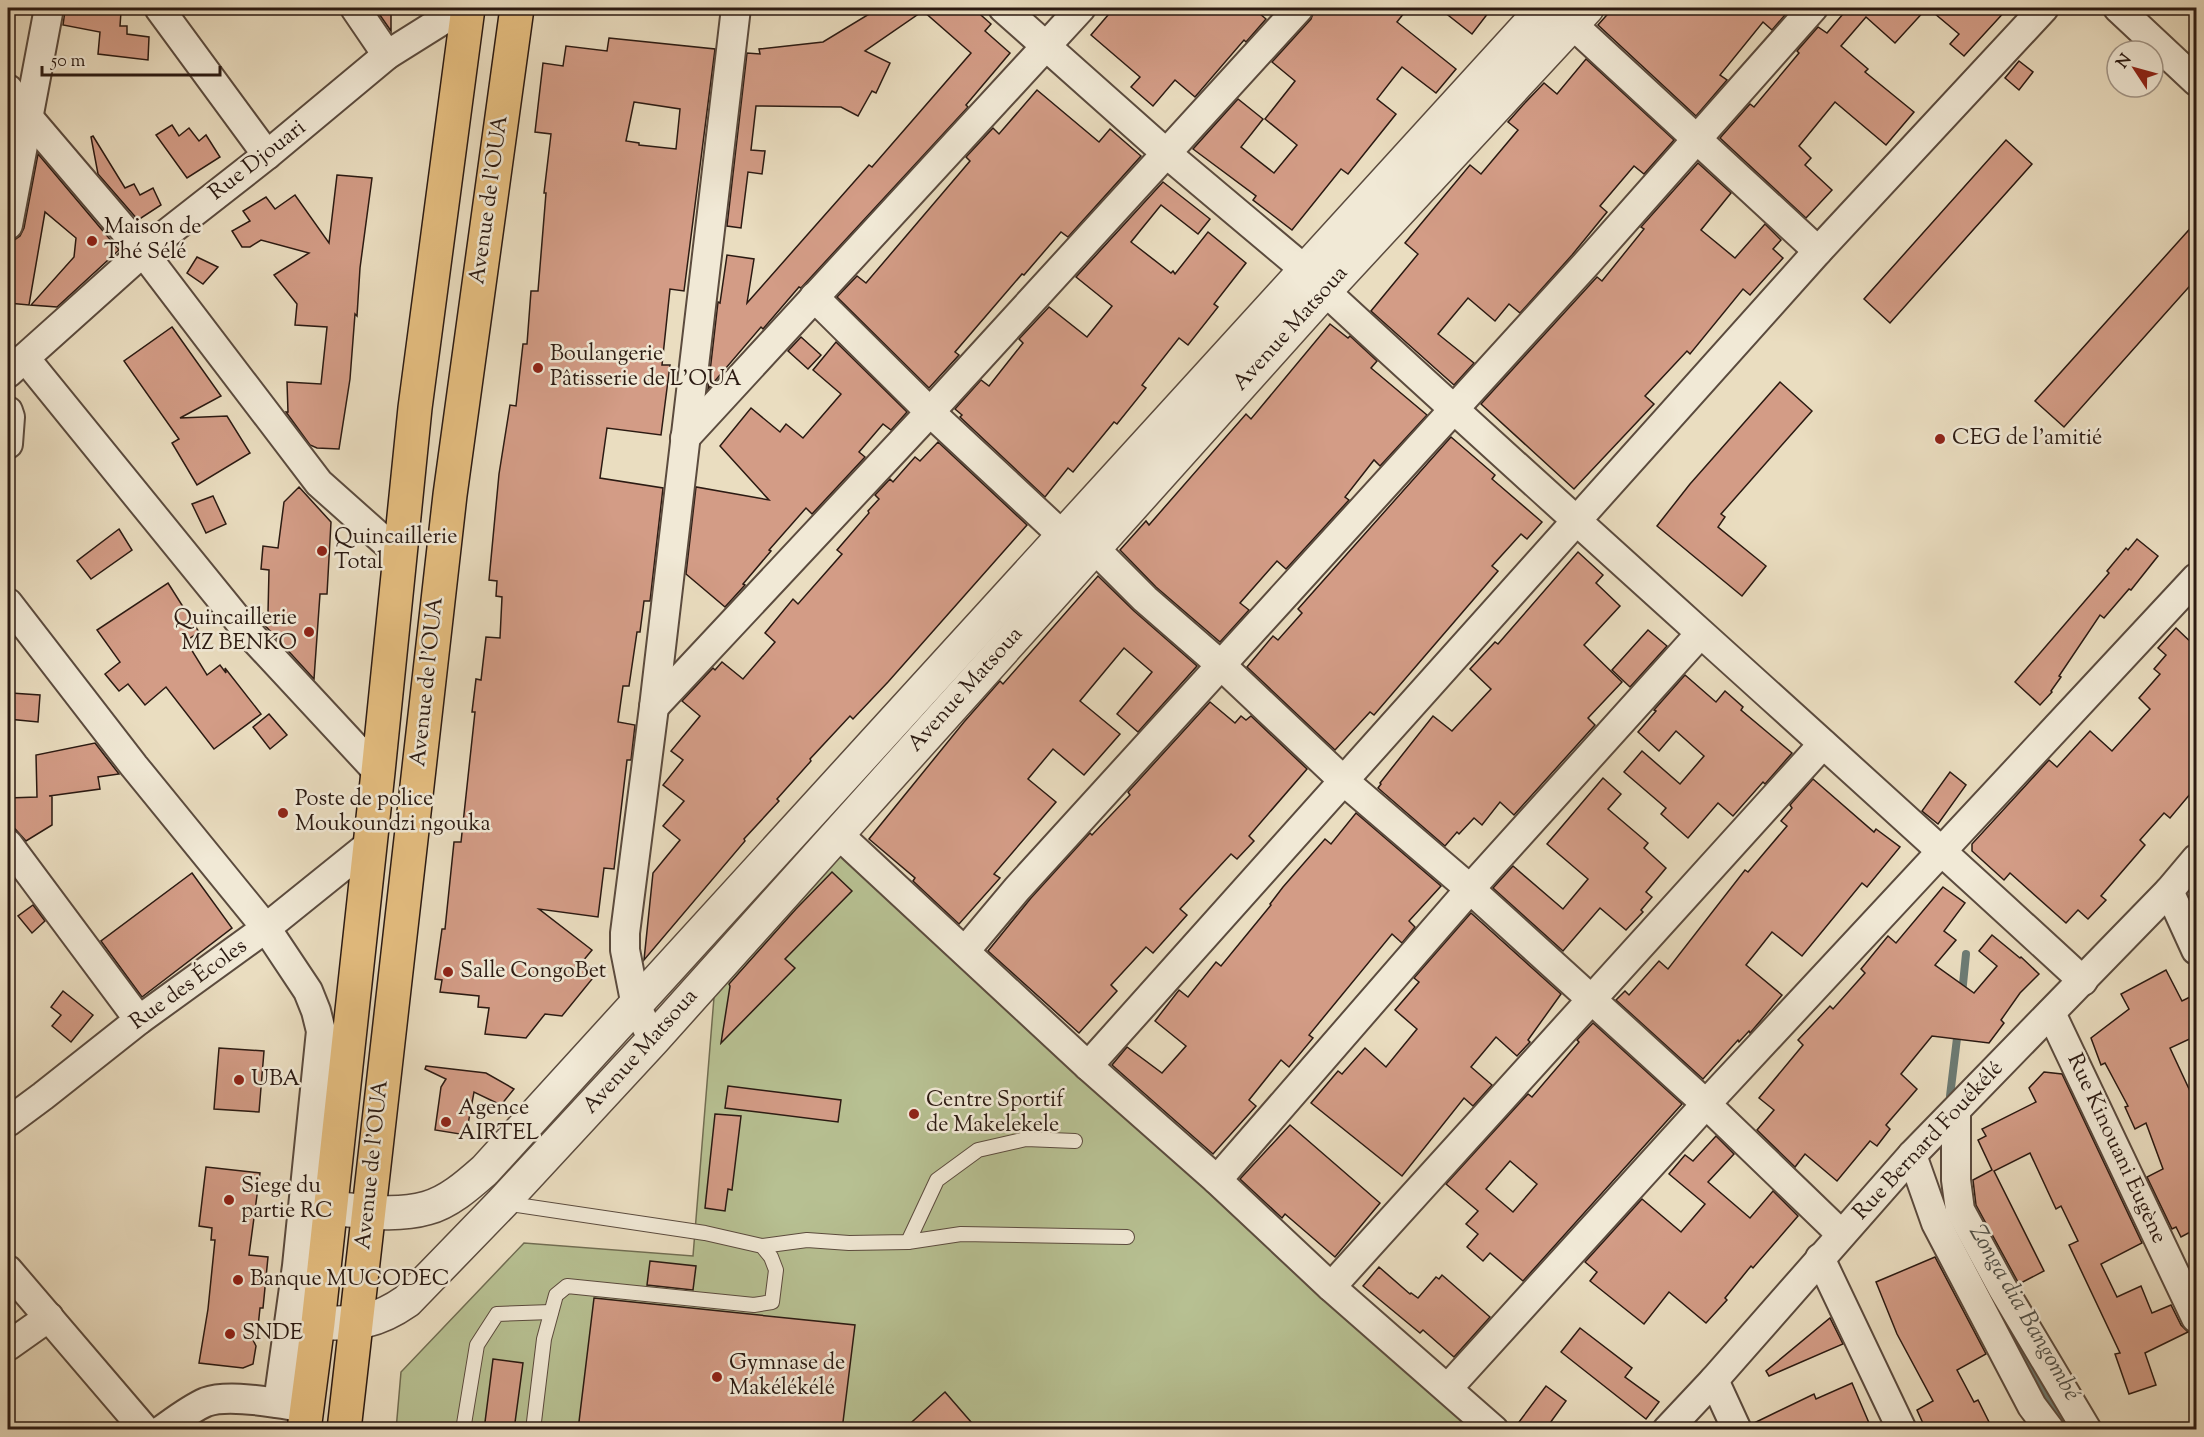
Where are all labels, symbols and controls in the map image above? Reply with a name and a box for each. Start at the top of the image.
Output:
scale bar [42,39,220,77]
north arrow [2105,39,2165,99]
text: 50 m [50,49,86,75]
text: N [2112,50,2138,74]
street label: Rue Djouari [203,113,313,209]
street label: Avenue de l'OUA [462,113,518,287]
place label: Maison de Thé Sélé [104,212,201,269]
marker: Maison de Thé Sélé [85,234,99,248]
street label: Avenue Matsoua [1226,259,1356,399]
place label: Boulangerie Pâtisserie de L'OUA [550,339,742,396]
marker: Boulangerie Pâtisserie de L'OUA [531,361,545,375]
place label: CEG de l'amitié [1952,423,2102,455]
marker: CEG de l'amitié [1933,432,1947,446]
place label: Quincaillerie Total [334,522,457,579]
marker: Quincaillerie Total [315,544,329,558]
street label: Avenue de l'OUA [403,595,453,768]
place label: Quincaillerie MZ BENKO [174,603,297,660]
street label: Avenue Matsoua [901,620,1031,760]
marker: Quincaillerie MZ BENKO [302,625,316,639]
place label: Poste de police Moukoundzi ngouka [295,784,491,841]
marker: Poste de police Moukoundzi ngouka [276,806,290,820]
street label: Rue des Écoles [123,931,254,1039]
place label: Salle CongoBet [460,956,607,988]
marker: Salle CongoBet [441,965,455,979]
street label: Avenue Matsoua [576,982,706,1122]
street label: Rue Kinouani Eugène [2058,1049,2174,1249]
street label: Rue Bernard Fouékélé [1846,1054,2012,1228]
place label: UBA [251,1064,300,1096]
marker: UBA [232,1073,246,1087]
street label: Avenue de l'OUA [348,1078,398,1251]
place label: Centre Sportif de Makelekele [926,1085,1065,1142]
place label: Agence AIRTEL [458,1093,539,1150]
marker: Centre Sportif de Makelekele [907,1107,921,1121]
marker: Agence AIRTEL [439,1115,453,1129]
place label: Siege du partie RC [241,1171,333,1228]
marker: Siege du partie RC [222,1193,236,1207]
water label: Zonga dia Bangombé [1960,1219,2088,1408]
place label: Banque MUCODEC [250,1264,450,1296]
marker: Banque MUCODEC [231,1273,245,1287]
place label: SNDE [242,1318,303,1350]
marker: SNDE [223,1327,237,1341]
place label: Gymnase de Makélékélé [729,1348,845,1405]
marker: Gymnase de Makélékélé [710,1370,724,1384]

